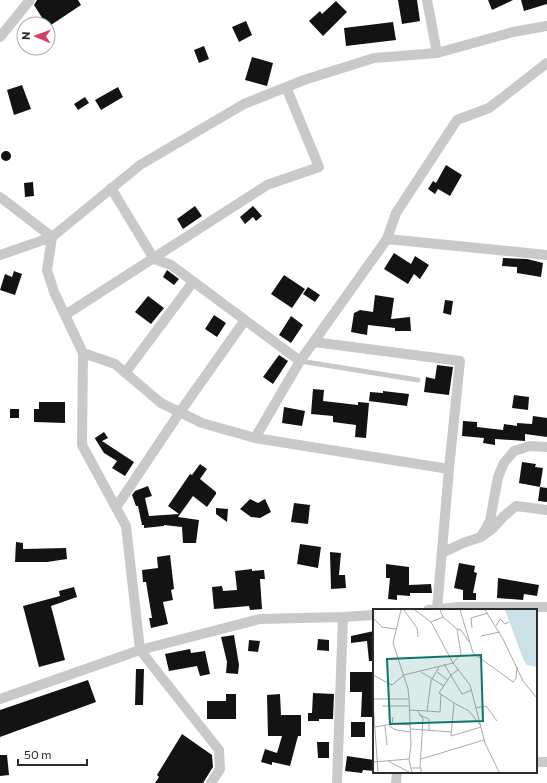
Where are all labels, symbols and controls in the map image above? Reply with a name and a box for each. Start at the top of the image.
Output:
north arrow [16,16,56,56]
text: N [19,31,32,40]
inset map [373,609,537,773]
scale bar [18,741,87,767]
text: 50 m [24,747,52,761]

